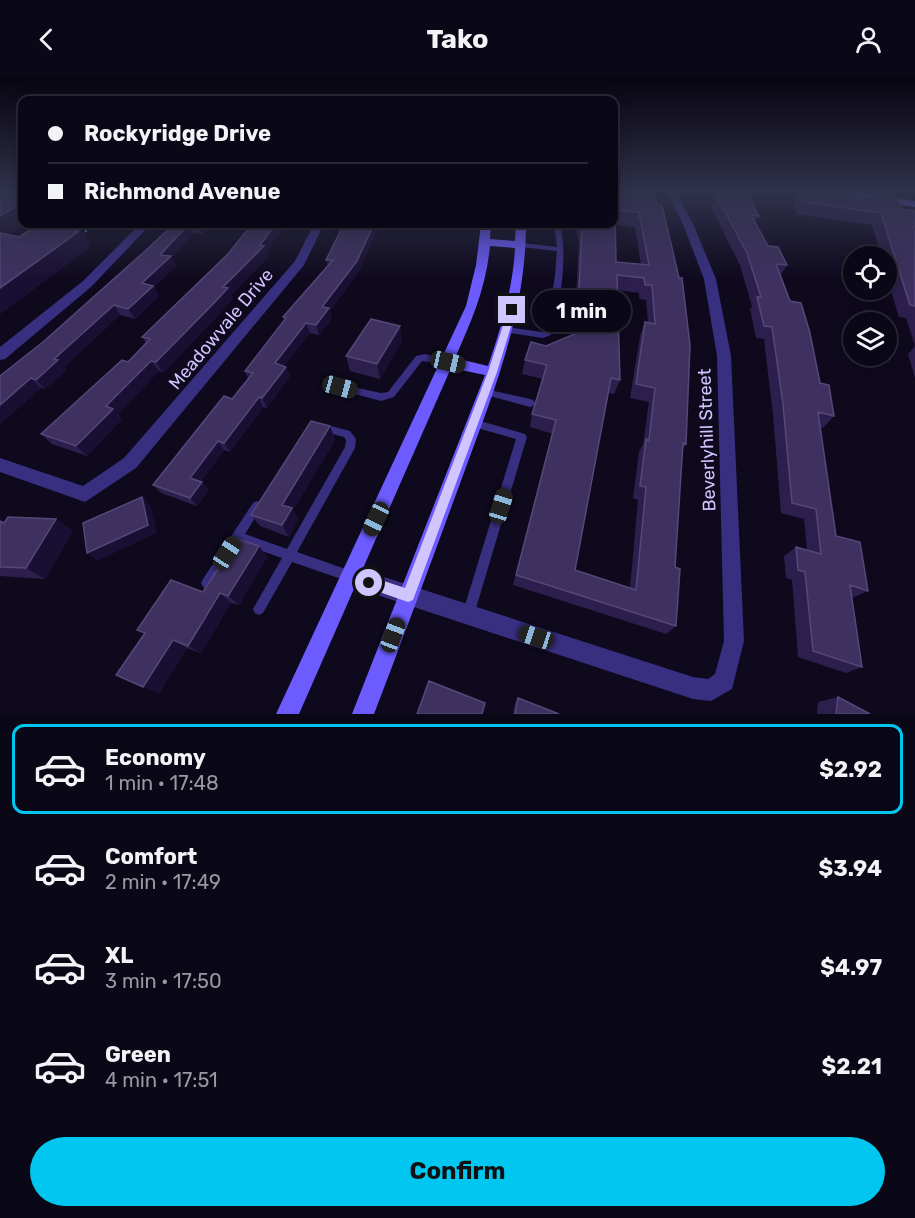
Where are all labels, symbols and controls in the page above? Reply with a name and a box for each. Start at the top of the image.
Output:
icon: back [30,23,63,56]
text: Tako [426,23,489,55]
icon: person [852,23,885,56]
text: Rockyridge Drive [84,120,271,147]
text: Richmond Avenue [84,178,280,205]
map controls [843,246,897,366]
button: locate [843,246,897,300]
street label: Meadowvale Drive [164,264,278,394]
callout: 1 min [533,289,632,331]
route end [498,296,525,323]
text: 1 min [556,299,607,323]
button: layers [843,312,897,366]
car [428,349,468,375]
street label: Beverlyhill Street [694,368,720,512]
car [320,374,360,400]
car [487,486,515,526]
car [360,499,392,539]
car [210,533,244,573]
route start [355,569,382,596]
car [378,615,408,655]
car [516,623,556,651]
icon: car [33,742,87,796]
text: Economy [105,744,206,771]
text: $2.92 [819,756,882,783]
text: 1 min · 17:48 [105,771,219,795]
icon: car [33,841,87,895]
text: Comfort [105,843,197,870]
text: $3.94 [818,855,882,882]
text: 2 min · 17:49 [105,870,221,894]
icon: car [33,940,87,994]
text: XL [105,942,133,969]
text: $4.97 [820,954,882,981]
text: 3 min · 17:50 [105,969,222,993]
icon: car [33,1039,87,1093]
text: Green [105,1041,171,1068]
text: $2.21 [822,1053,882,1080]
text: 4 min · 17:51 [105,1068,218,1092]
button: Confirm [30,1137,885,1206]

